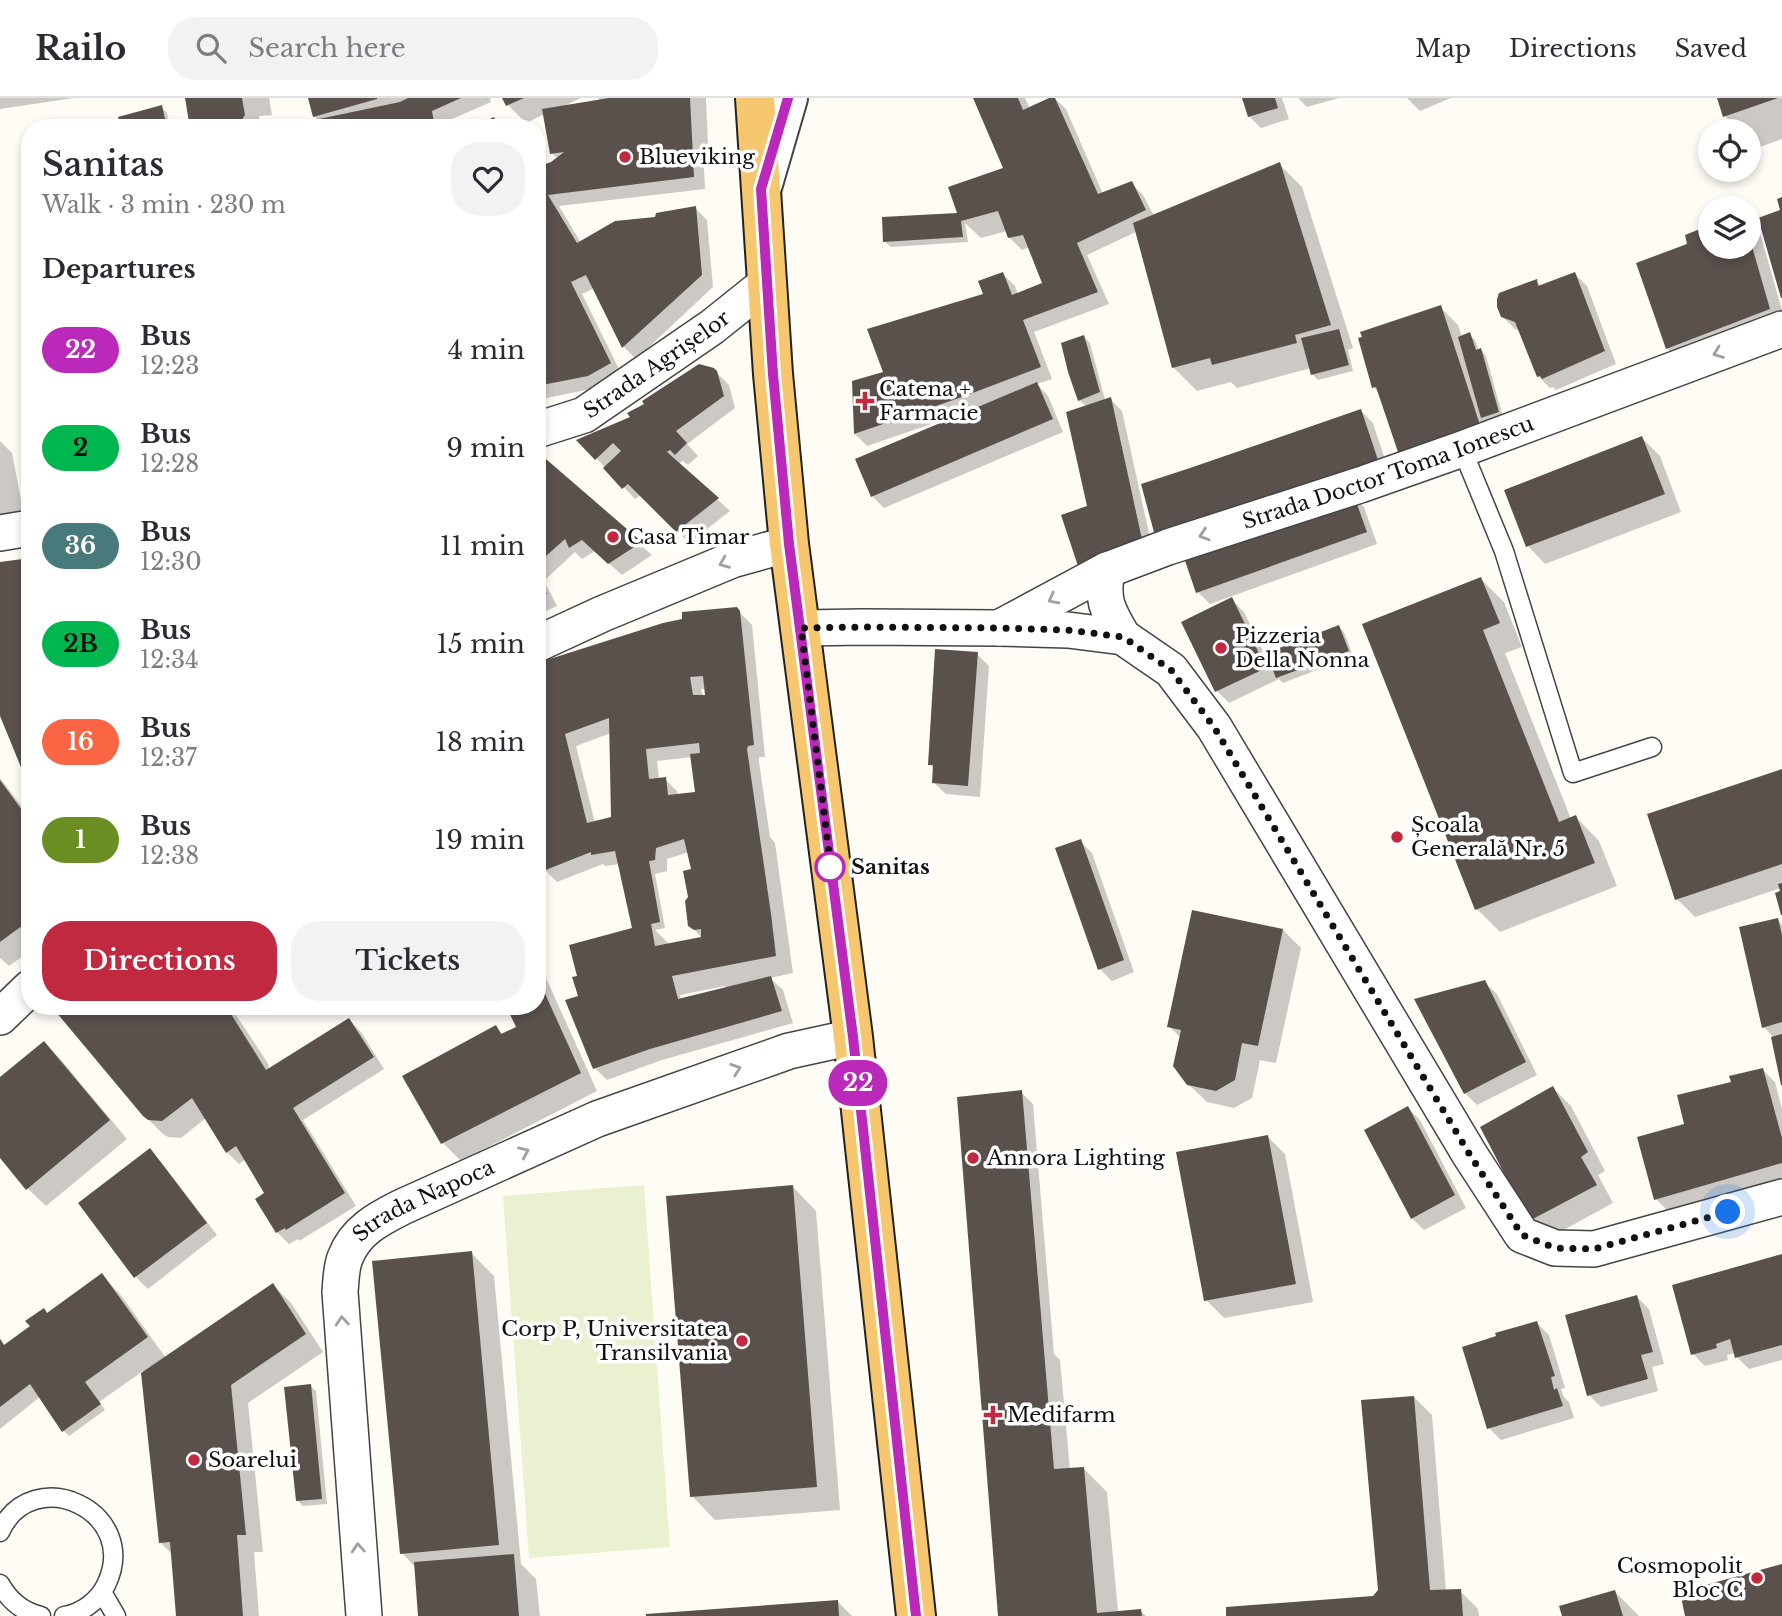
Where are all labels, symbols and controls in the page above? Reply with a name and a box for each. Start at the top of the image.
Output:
search box [168,17,658,80]
text: Railo [35,28,126,69]
icon: search [192,29,230,67]
text: Search here [248,32,406,64]
text: Map [1415,34,1471,63]
text: Directions [1509,34,1637,63]
text: Saved [1675,34,1747,63]
map controls [1698,119,1761,259]
button: locate [1698,119,1761,182]
button: heart [451,142,525,216]
text: Sanitas [42,144,164,185]
place label: Blueviking [639,144,755,170]
marker: Blueviking [617,149,633,165]
text: Walk · 3 min · 230 m [42,191,286,219]
button: layers [1698,196,1761,259]
text: Departures [42,253,196,285]
street label: Strada Agrișelor [579,305,735,424]
text: Bus [140,320,191,352]
text: 4 min [448,334,525,366]
text: 22 [65,335,96,364]
one-way arrow [1713,344,1725,358]
text: 12:23 [140,352,199,380]
place label: Catena + Farmacie [879,376,979,426]
marker: Catena + Farmacie [857,393,873,409]
street label: Strada Doctor Toma Ionescu [1239,410,1537,535]
text: Bus [140,418,191,450]
text: 9 min [446,432,525,464]
text: 2 [73,433,88,462]
text: 12:28 [140,450,199,478]
text: Bus [140,516,191,548]
place label: Casa Timar [627,524,749,550]
one-way arrow [1198,527,1210,541]
marker: Casa Timar [605,529,621,545]
text: 11 min [440,530,525,562]
text: 36 [65,531,96,560]
text: 12:30 [140,548,202,576]
one-way arrow [719,555,731,569]
one-way arrow [1048,591,1060,604]
text: Bus [140,614,191,646]
place label: Pizzeria Della Nonna [1235,623,1370,673]
text: 15 min [436,628,525,660]
text: 2B [63,629,98,658]
marker: Pizzeria Della Nonna [1213,640,1229,656]
text: 12:34 [140,646,199,674]
text: Bus [140,712,191,744]
text: 18 min [436,726,525,758]
text: 16 [67,727,94,756]
text: 12:37 [140,744,197,772]
text: Bus [140,810,191,842]
place label: Școala Generală Nr. 5 [1411,812,1565,862]
text: 19 min [435,824,525,856]
text: 1 [75,825,86,854]
marker: Școala Generală Nr. 5 [1389,829,1405,845]
text: 12:38 [140,842,199,870]
marker: Sanitas [815,852,845,882]
place label: Sanitas [851,854,930,880]
button: Directions [42,921,277,1001]
button: Tickets [291,921,525,1001]
line badge: 22 [826,1060,889,1106]
one-way arrow [729,1063,742,1077]
text: 22 [842,1068,874,1097]
place label: Annora Lighting [986,1145,1165,1171]
one-way arrow [517,1146,529,1160]
marker: Annora Lighting [965,1150,981,1166]
street label: Strada Napoca [347,1154,499,1247]
your location [1710,1194,1745,1229]
one-way arrow [335,1315,350,1326]
place label: Corp P, Universitatea Transilvania [501,1316,728,1366]
marker: Corp P, Universitatea Transilvania [734,1333,750,1349]
place label: Medifarm [1007,1402,1116,1428]
marker: Medifarm [985,1407,1001,1423]
place label: Soarelui [208,1447,297,1473]
marker: Soarelui [186,1452,202,1468]
one-way arrow [351,1542,366,1553]
place label: Cosmopolit Bloc C [1617,1553,1743,1603]
marker: Cosmopolit Bloc C [1749,1570,1765,1586]

